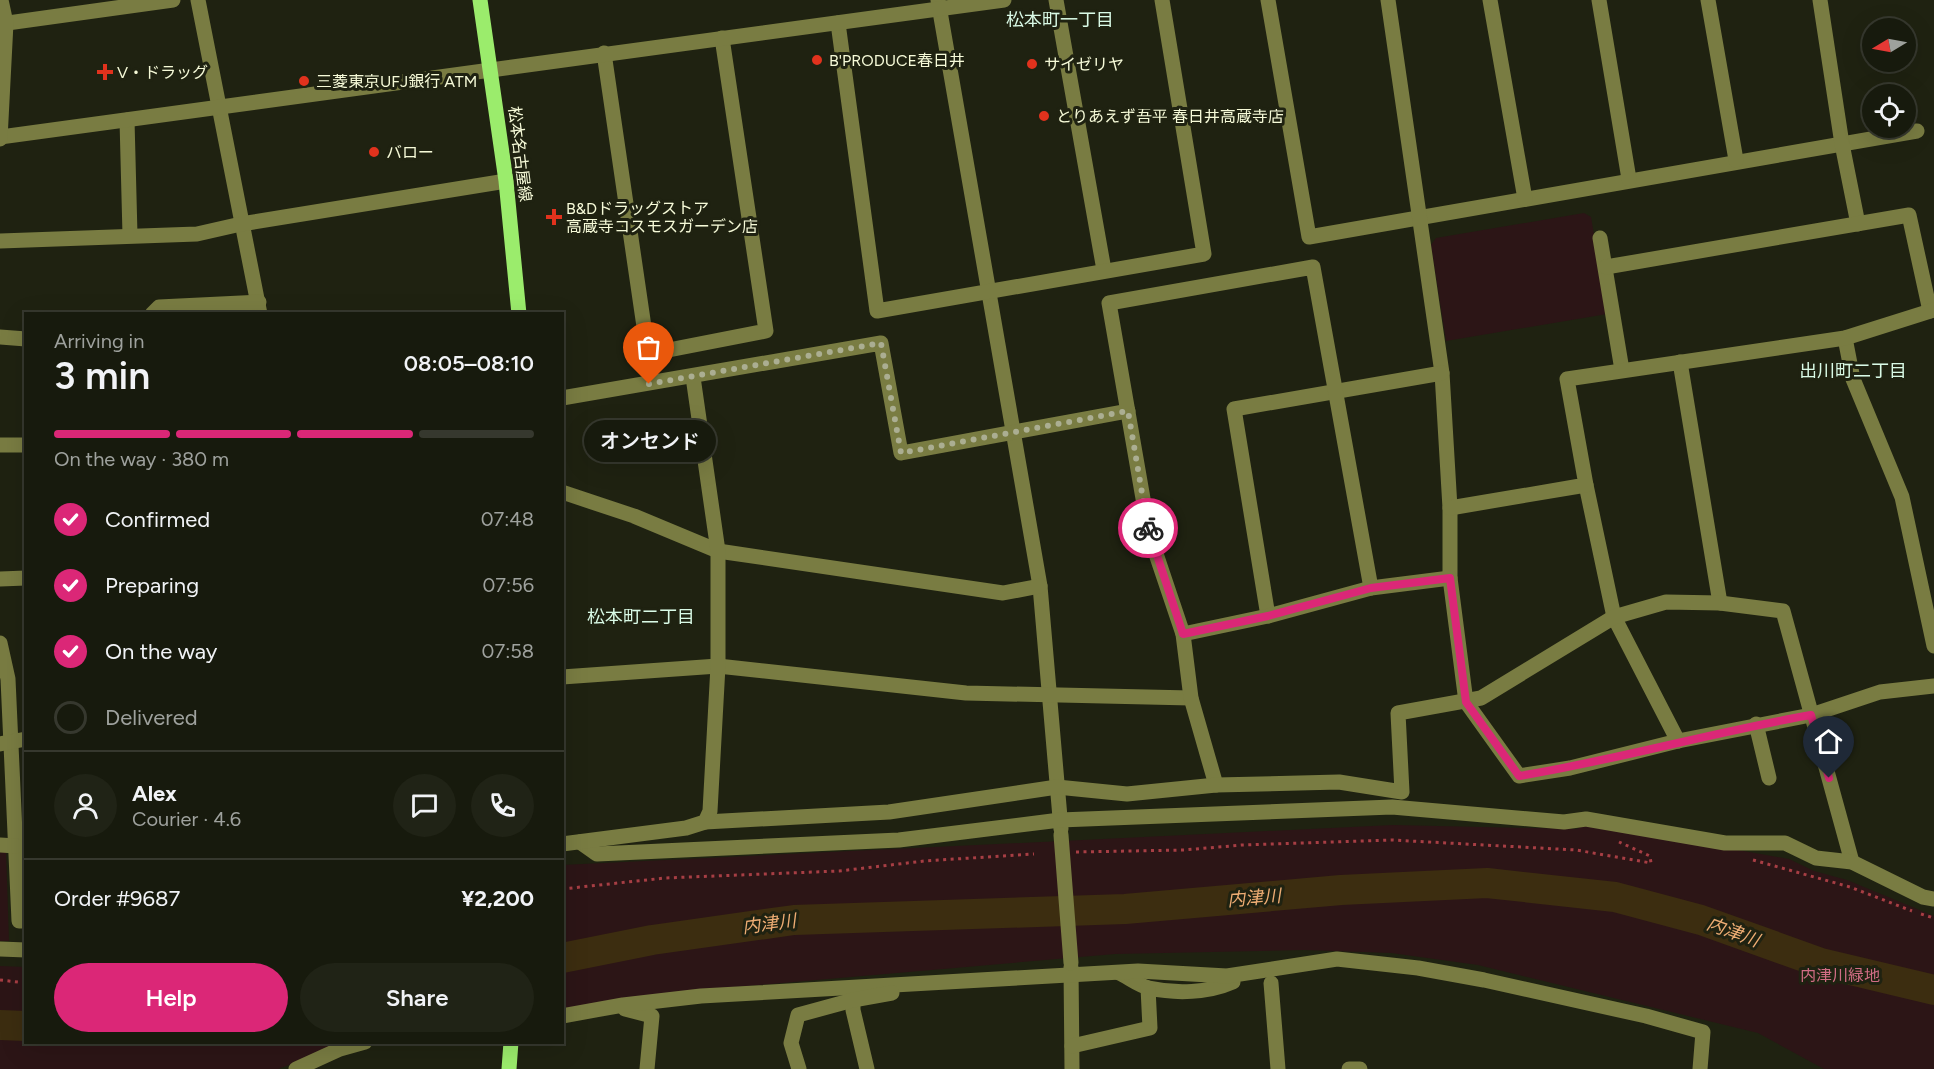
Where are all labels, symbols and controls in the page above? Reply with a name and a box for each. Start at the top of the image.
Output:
district label: 松本町一丁目 [1006,9,1114,31]
north arrow [1862,18,1916,72]
map controls [1862,18,1916,138]
place label: B'PRODUCE春日井 [829,51,965,70]
marker: B'PRODUCE春日井 [810,53,824,67]
place label: サイゼリヤ [1044,55,1124,74]
marker: サイゼリヤ [1025,57,1039,71]
place label: V・ドラッグ [117,63,208,82]
marker: V・ドラッグ [98,65,112,79]
place label: 三菱東京UFJ銀行 ATM [316,72,477,91]
marker: 三菱東京UFJ銀行 ATM [297,74,311,88]
button: locate [1862,84,1916,138]
street label: 松本名古屋線 [505,105,535,203]
place label: とりあえず吾平 春日井高蔵寺店 [1056,107,1284,126]
marker: とりあえず吾平 春日井高蔵寺店 [1037,109,1051,123]
place label: バロー [386,143,434,162]
marker: バロー [367,145,381,159]
place label: B&Dドラッグストア 高蔵寺コスモスガーデン店 [566,199,758,236]
marker: B&Dドラッグストア 高蔵寺コスモスガーデン店 [547,210,561,224]
pin [623,322,674,384]
text: Arriving in [54,329,144,353]
icon: bag [632,331,665,364]
text: 08:05–08:10 [404,350,534,377]
text: 3 min [54,352,150,399]
district label: 出川町二丁目 [1799,360,1907,382]
callout: オンセンド [583,420,715,462]
text: オンセンド [600,429,700,453]
text: On the way · 380 m [54,447,229,471]
courier [1118,498,1178,558]
icon: check [54,503,87,536]
text: Confirmed [105,506,210,533]
text: 07:48 [481,507,534,531]
icon: bike [1132,512,1165,545]
icon: check [54,569,87,602]
text: Preparing [105,572,199,599]
text: 07:56 [483,573,534,597]
district label: 松本町二丁目 [587,606,695,628]
icon: check [54,635,87,668]
text: On the way [105,638,217,665]
text: 07:58 [482,639,534,663]
text: Delivered [105,704,198,731]
pin [1803,716,1854,778]
icon: home [1812,725,1845,758]
button: person [54,774,117,837]
button: chat [393,774,456,837]
button: phone [471,774,534,837]
text: Alex [132,780,177,807]
text: Courier · 4.6 [132,807,241,831]
text: Order #9687 [54,885,180,912]
text: ¥2,200 [461,885,534,912]
water label: 内津川 [1226,885,1284,911]
water label: 内津川 [741,910,799,938]
water label: 内津川 [1704,912,1764,952]
button: Help [54,963,288,1032]
button: Share [300,963,534,1032]
park label: 内津川緑地 [1800,966,1880,985]

